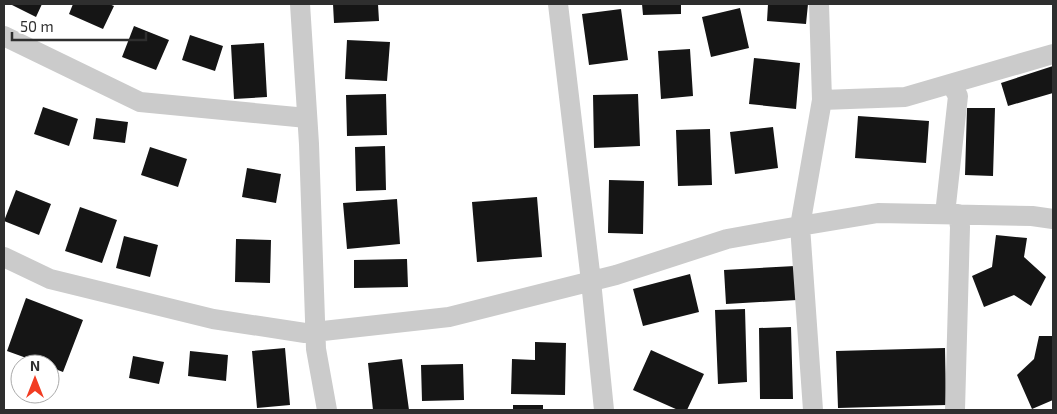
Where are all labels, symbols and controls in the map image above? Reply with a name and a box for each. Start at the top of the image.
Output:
scale bar [12,10,146,42]
text: 50 m [20,17,54,35]
north arrow [10,354,60,404]
text: N [30,357,40,374]

